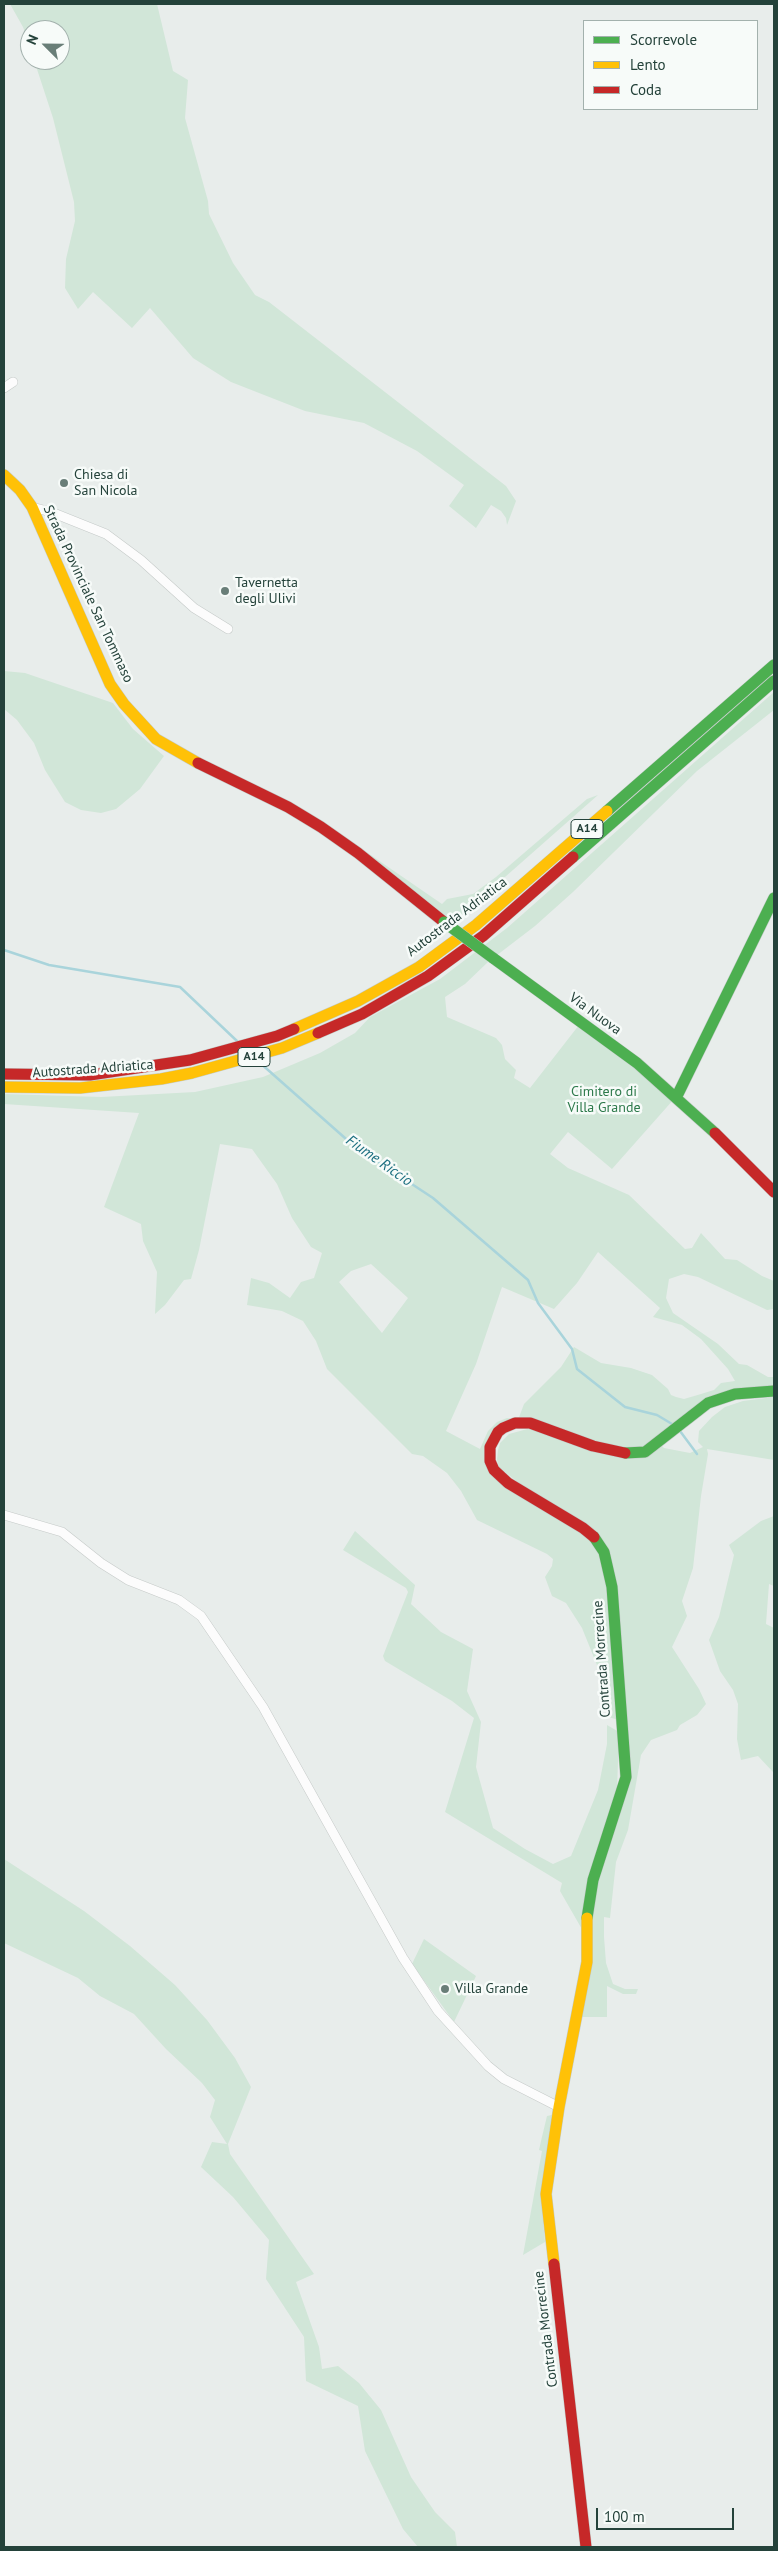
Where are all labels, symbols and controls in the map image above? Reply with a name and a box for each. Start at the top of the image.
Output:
north arrow [20,20,70,70]
legend [583,20,758,110]
text: Scorrevole [630,30,697,49]
text: N [22,32,42,47]
text: Lento [630,55,666,74]
text: Coda [630,80,662,99]
place label: Chiesa di San Nicola [74,467,137,500]
marker: Chiesa di San Nicola [58,477,70,489]
street label: Strada Provinciale San Tommaso [39,503,137,685]
place label: Tavernetta degli Ulivi [235,575,298,608]
marker: Tavernetta degli Ulivi [219,585,231,597]
road number: A14 [571,820,603,839]
street label: Autostrada Adriatica [403,874,511,960]
street label: Via Nuova [566,989,624,1039]
road number: A14 [238,1048,270,1066]
street label: Autostrada Adriatica [32,1056,154,1082]
park label: Cimitero di Villa Grande [567,1084,641,1116]
water label: Fiume Riccio [342,1132,416,1190]
street label: Contrada Morrecine [590,1600,614,1718]
place label: Villa Grande [455,1981,528,1997]
marker: Villa Grande [439,1983,451,1995]
street label: Contrada Morrecine [531,2270,561,2388]
scale bar [598,2498,736,2530]
text: 100 m [604,2507,645,2526]

